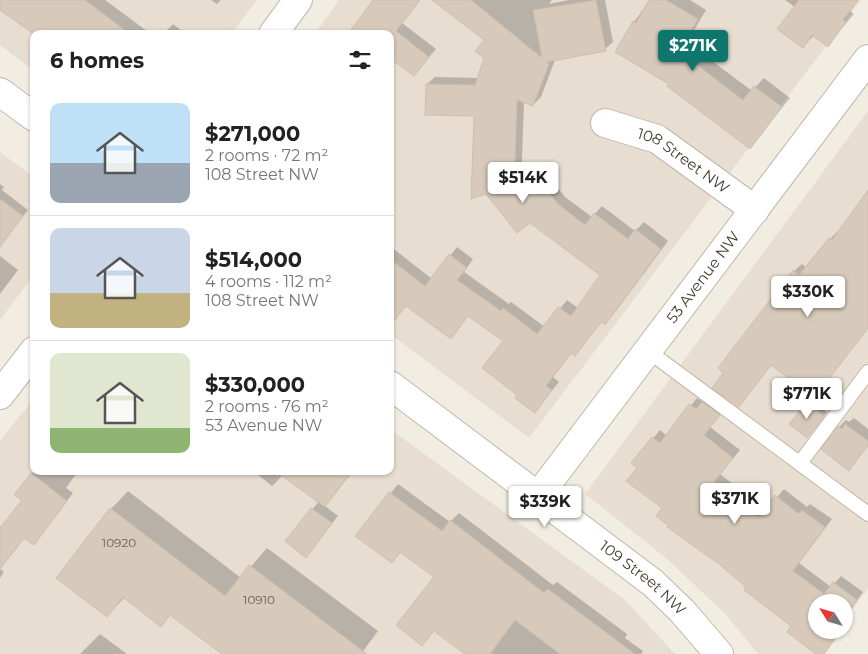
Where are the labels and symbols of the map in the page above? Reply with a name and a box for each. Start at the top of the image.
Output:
pin: $271K [658,30,728,72]
street label: 108 Street NW [635,124,734,198]
pin: $514K [488,162,558,204]
street label: 53 Avenue NW [662,227,744,327]
pin: $330K [773,276,843,318]
pin: $771K [772,378,842,420]
pin: $371K [700,482,770,525]
pin: $339K [510,486,580,528]
house number: 10920 [102,535,136,550]
street label: 109 Street NW [596,536,690,619]
house number: 10910 [243,592,275,607]
north arrow [808,594,852,639]

